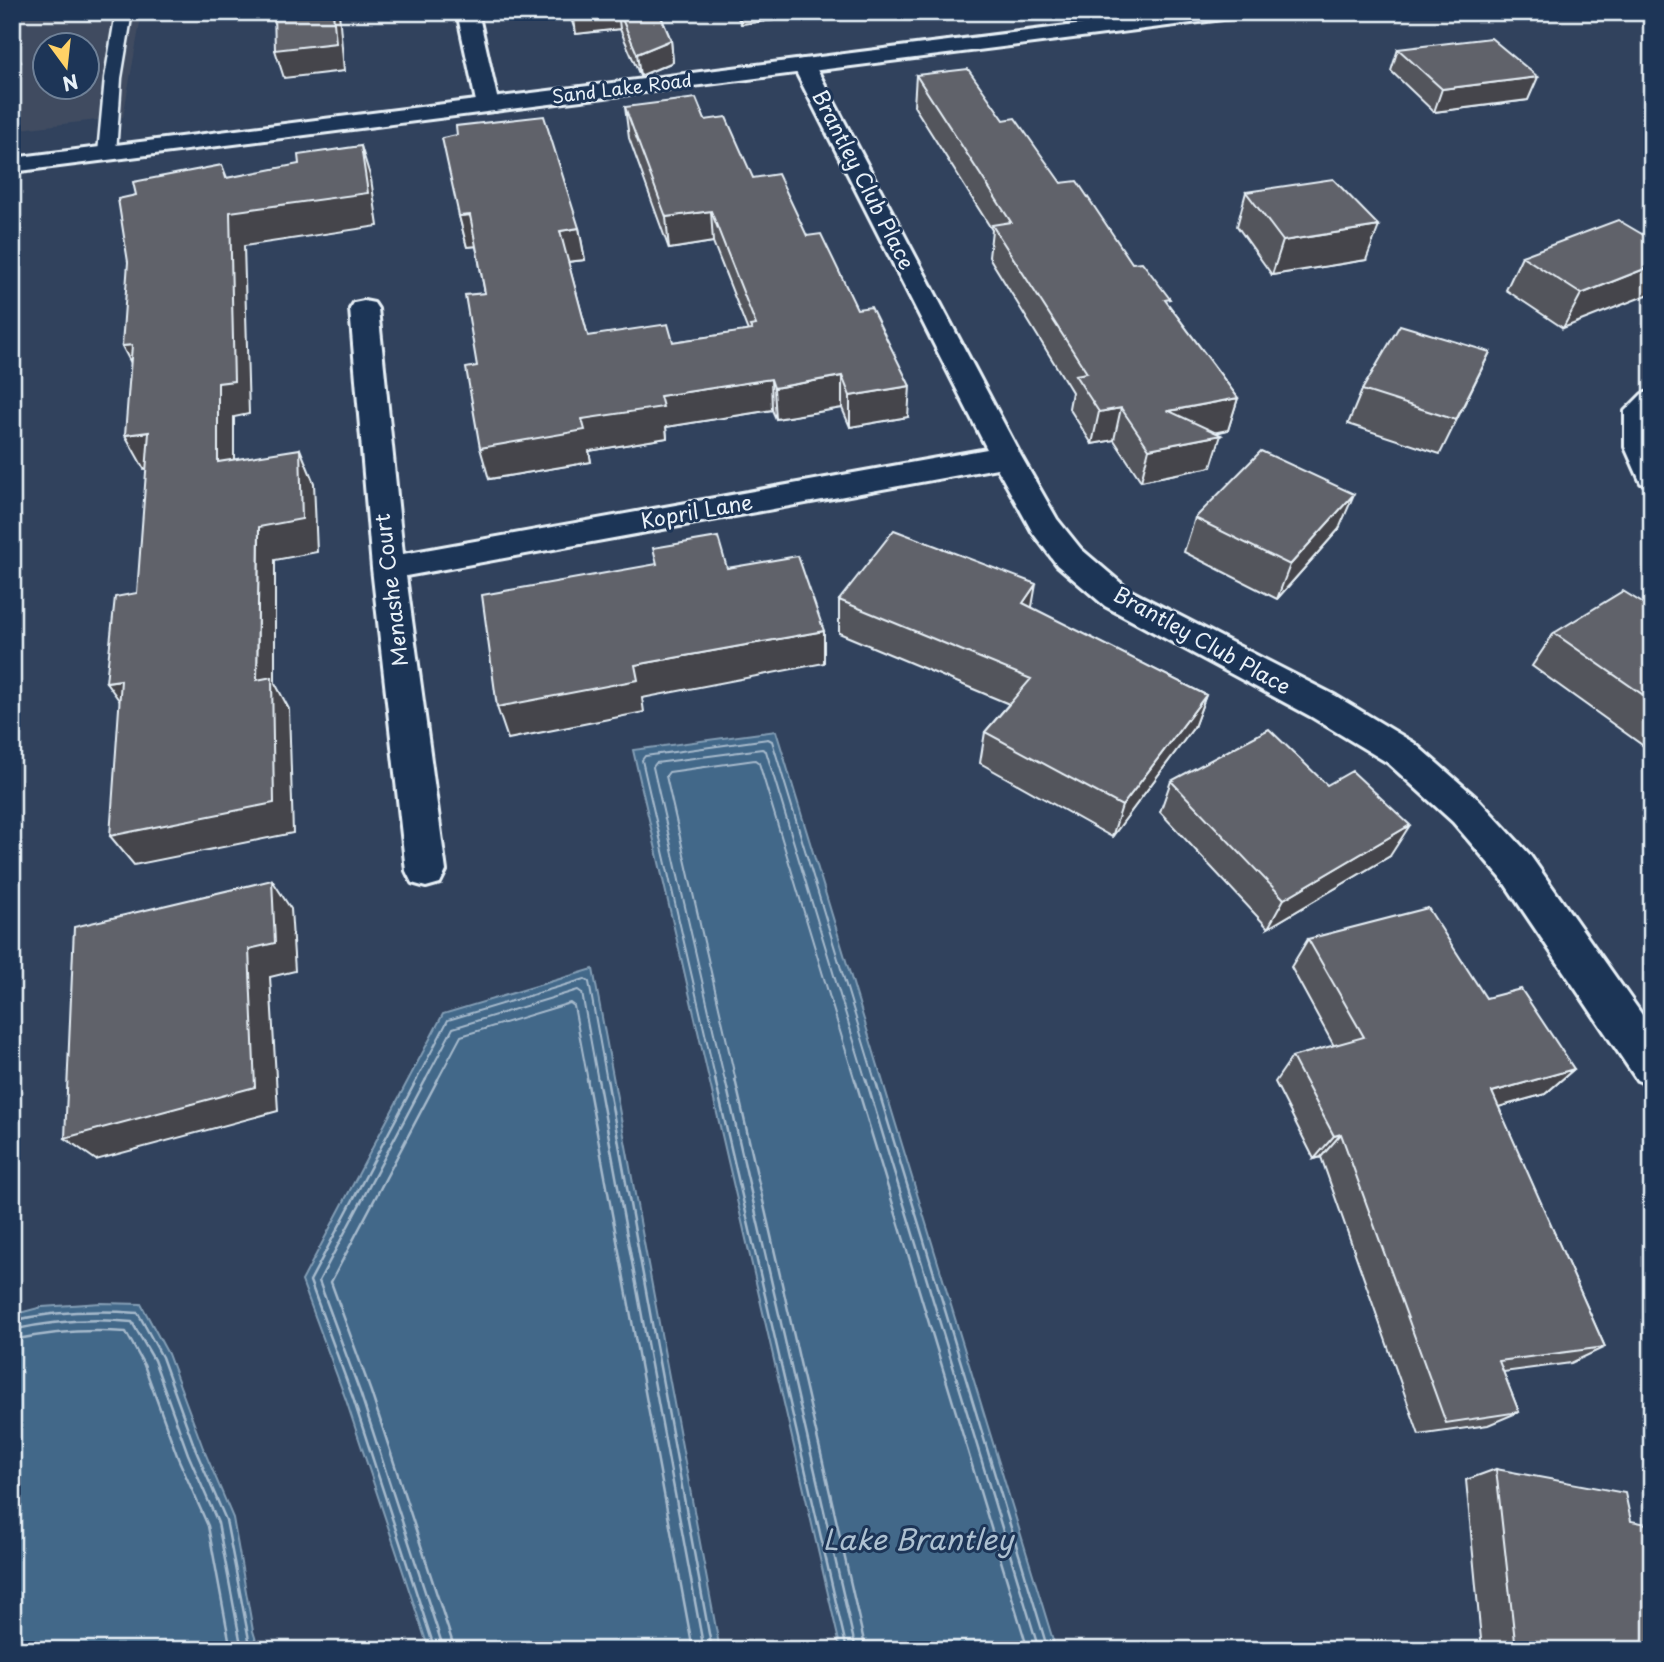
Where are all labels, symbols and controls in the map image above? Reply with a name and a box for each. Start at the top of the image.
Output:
north arrow [32,32,102,102]
street label: Sand Lake Road [550,66,693,109]
text: N [60,68,82,99]
street label: Brantley Club Place [805,83,924,275]
street label: Kopril Lane [638,484,755,536]
street label: Menashe Court [365,512,415,669]
street label: Brantley Club Place [1108,577,1298,701]
water label: Lake Brantley [823,1517,1015,1560]

